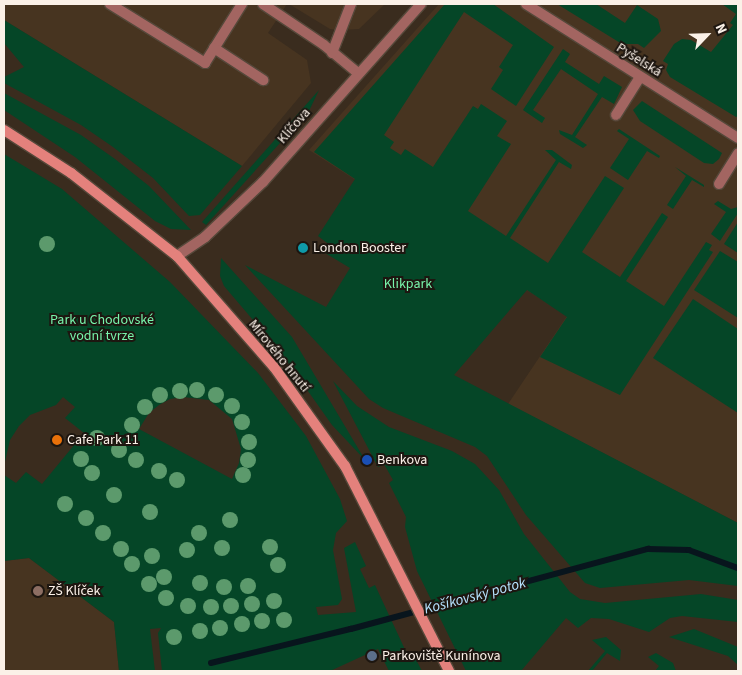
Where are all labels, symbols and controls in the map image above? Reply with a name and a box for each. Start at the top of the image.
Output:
north arrow [682,10,732,60]
text: N [710,21,732,37]
street label: Pyšelská [613,39,665,81]
street label: Klíčova [274,105,314,147]
place label: London Booster [313,240,406,256]
marker: London Booster [297,242,309,254]
park label: Klikpark [384,276,432,292]
park label: Park u Chodovské vodní tvrze [50,312,154,344]
street label: Mírového hnutí [245,316,313,396]
place label: Cafe Park 11 [67,432,139,448]
marker: Cafe Park 11 [51,434,63,446]
place label: Benkova [377,452,427,468]
marker: Benkova [361,454,373,466]
water label: Košíkovský potok [422,574,528,618]
place label: ZŠ Klíček [48,583,100,599]
marker: ZŠ Klíček [32,585,44,597]
place label: Parkoviště Kunínova [382,648,500,664]
marker: Parkoviště Kunínova [366,650,378,662]

